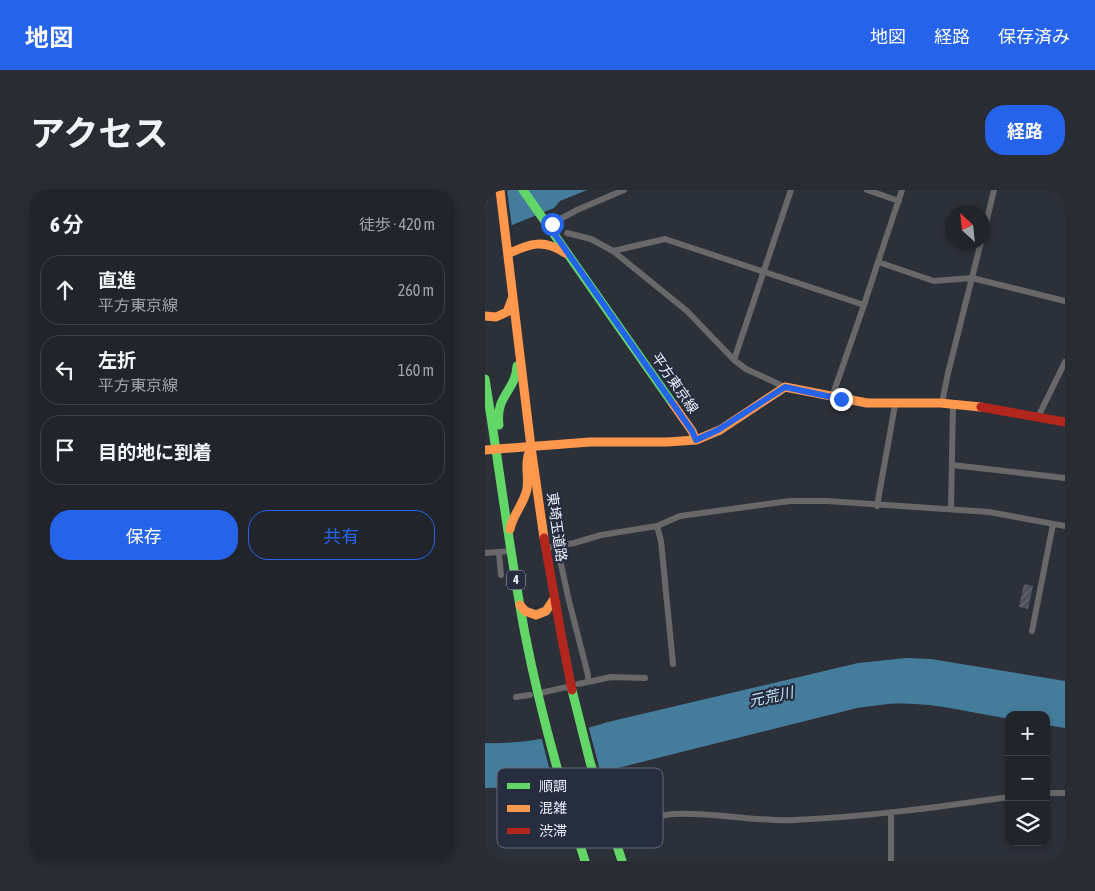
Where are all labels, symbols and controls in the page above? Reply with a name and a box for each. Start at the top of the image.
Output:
text: 地図 [25,24,73,51]
text: 地図 [870,26,906,47]
text: 経路 [934,26,970,47]
text: 保存済み [998,26,1070,47]
button: 経路 [985,105,1065,155]
text: アクセス [30,113,168,153]
north arrow [945,205,990,250]
text: 6 分 [50,212,84,236]
route start [541,213,564,236]
text: 徒歩 · 420 m [359,215,435,233]
text: 直進 [98,269,136,291]
icon: ahead [51,276,79,304]
text: 260 m [398,281,434,299]
text: 平方東京線 [98,296,178,314]
text: 左折 [98,349,136,371]
street label: 平方東京線 [648,350,702,416]
icon: left [51,356,79,384]
text: 160 m [398,361,434,379]
text: 平方東京線 [98,376,178,394]
route end [830,388,853,411]
icon: arrive [51,436,79,464]
text: 目的地に到着 [98,441,212,463]
street label: 東埼玉道路 [544,491,570,563]
button: 保存 [50,510,238,560]
button: 共有 [248,510,435,560]
road number: 4 [507,570,525,590]
water label: 元荒川 [747,683,797,710]
map controls [1005,711,1050,846]
button: + [1005,711,1050,756]
button: − [1005,756,1050,801]
legend [497,768,663,848]
text: 順調 [539,778,567,794]
text: 混雑 [539,800,567,816]
button: layers [1005,801,1050,846]
text: 渋滞 [539,823,567,839]

